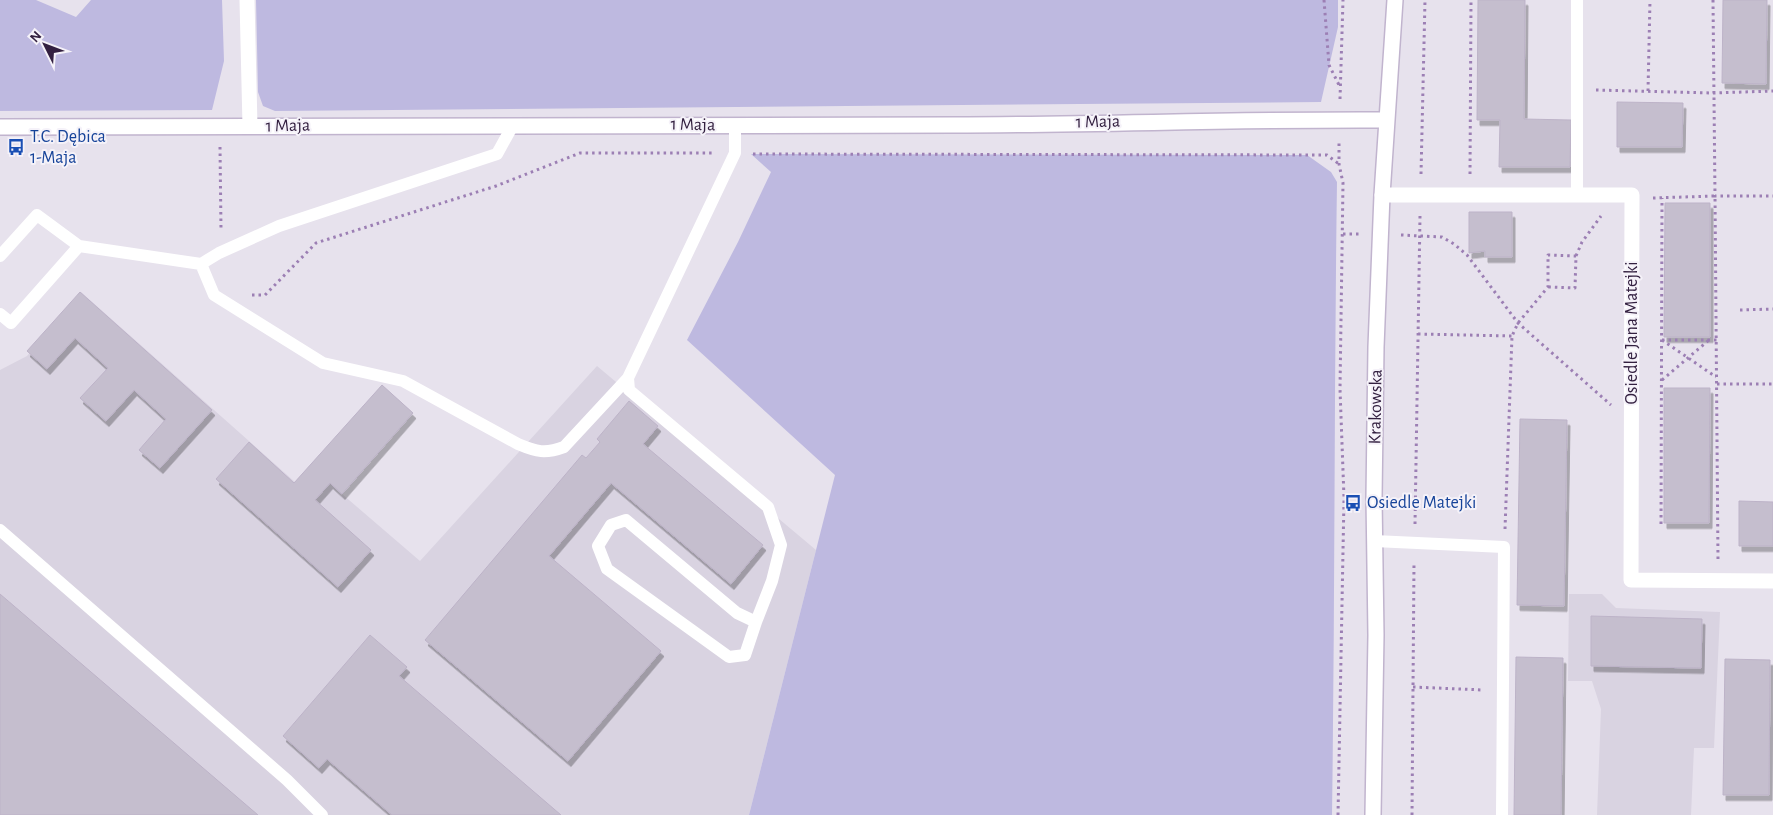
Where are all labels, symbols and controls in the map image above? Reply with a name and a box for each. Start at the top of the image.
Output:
north arrow [20,20,70,70]
text: N [28,29,45,45]
street label: 1 Maja [1076,113,1120,131]
street label: 1 Maja [671,116,715,134]
street label: 1 Maja [266,117,310,135]
place label: T.C. Dębica 1-Maja [30,128,106,167]
bus stop icon: T.C. Dębica 1-Maja [6,137,26,157]
street label: Osiedle Jana Matejki [1623,261,1641,405]
street label: Krakowska [1366,369,1386,445]
bus stop icon: Osiedle Matejki [1343,493,1363,513]
place label: Osiedle Matejki [1367,494,1476,512]

